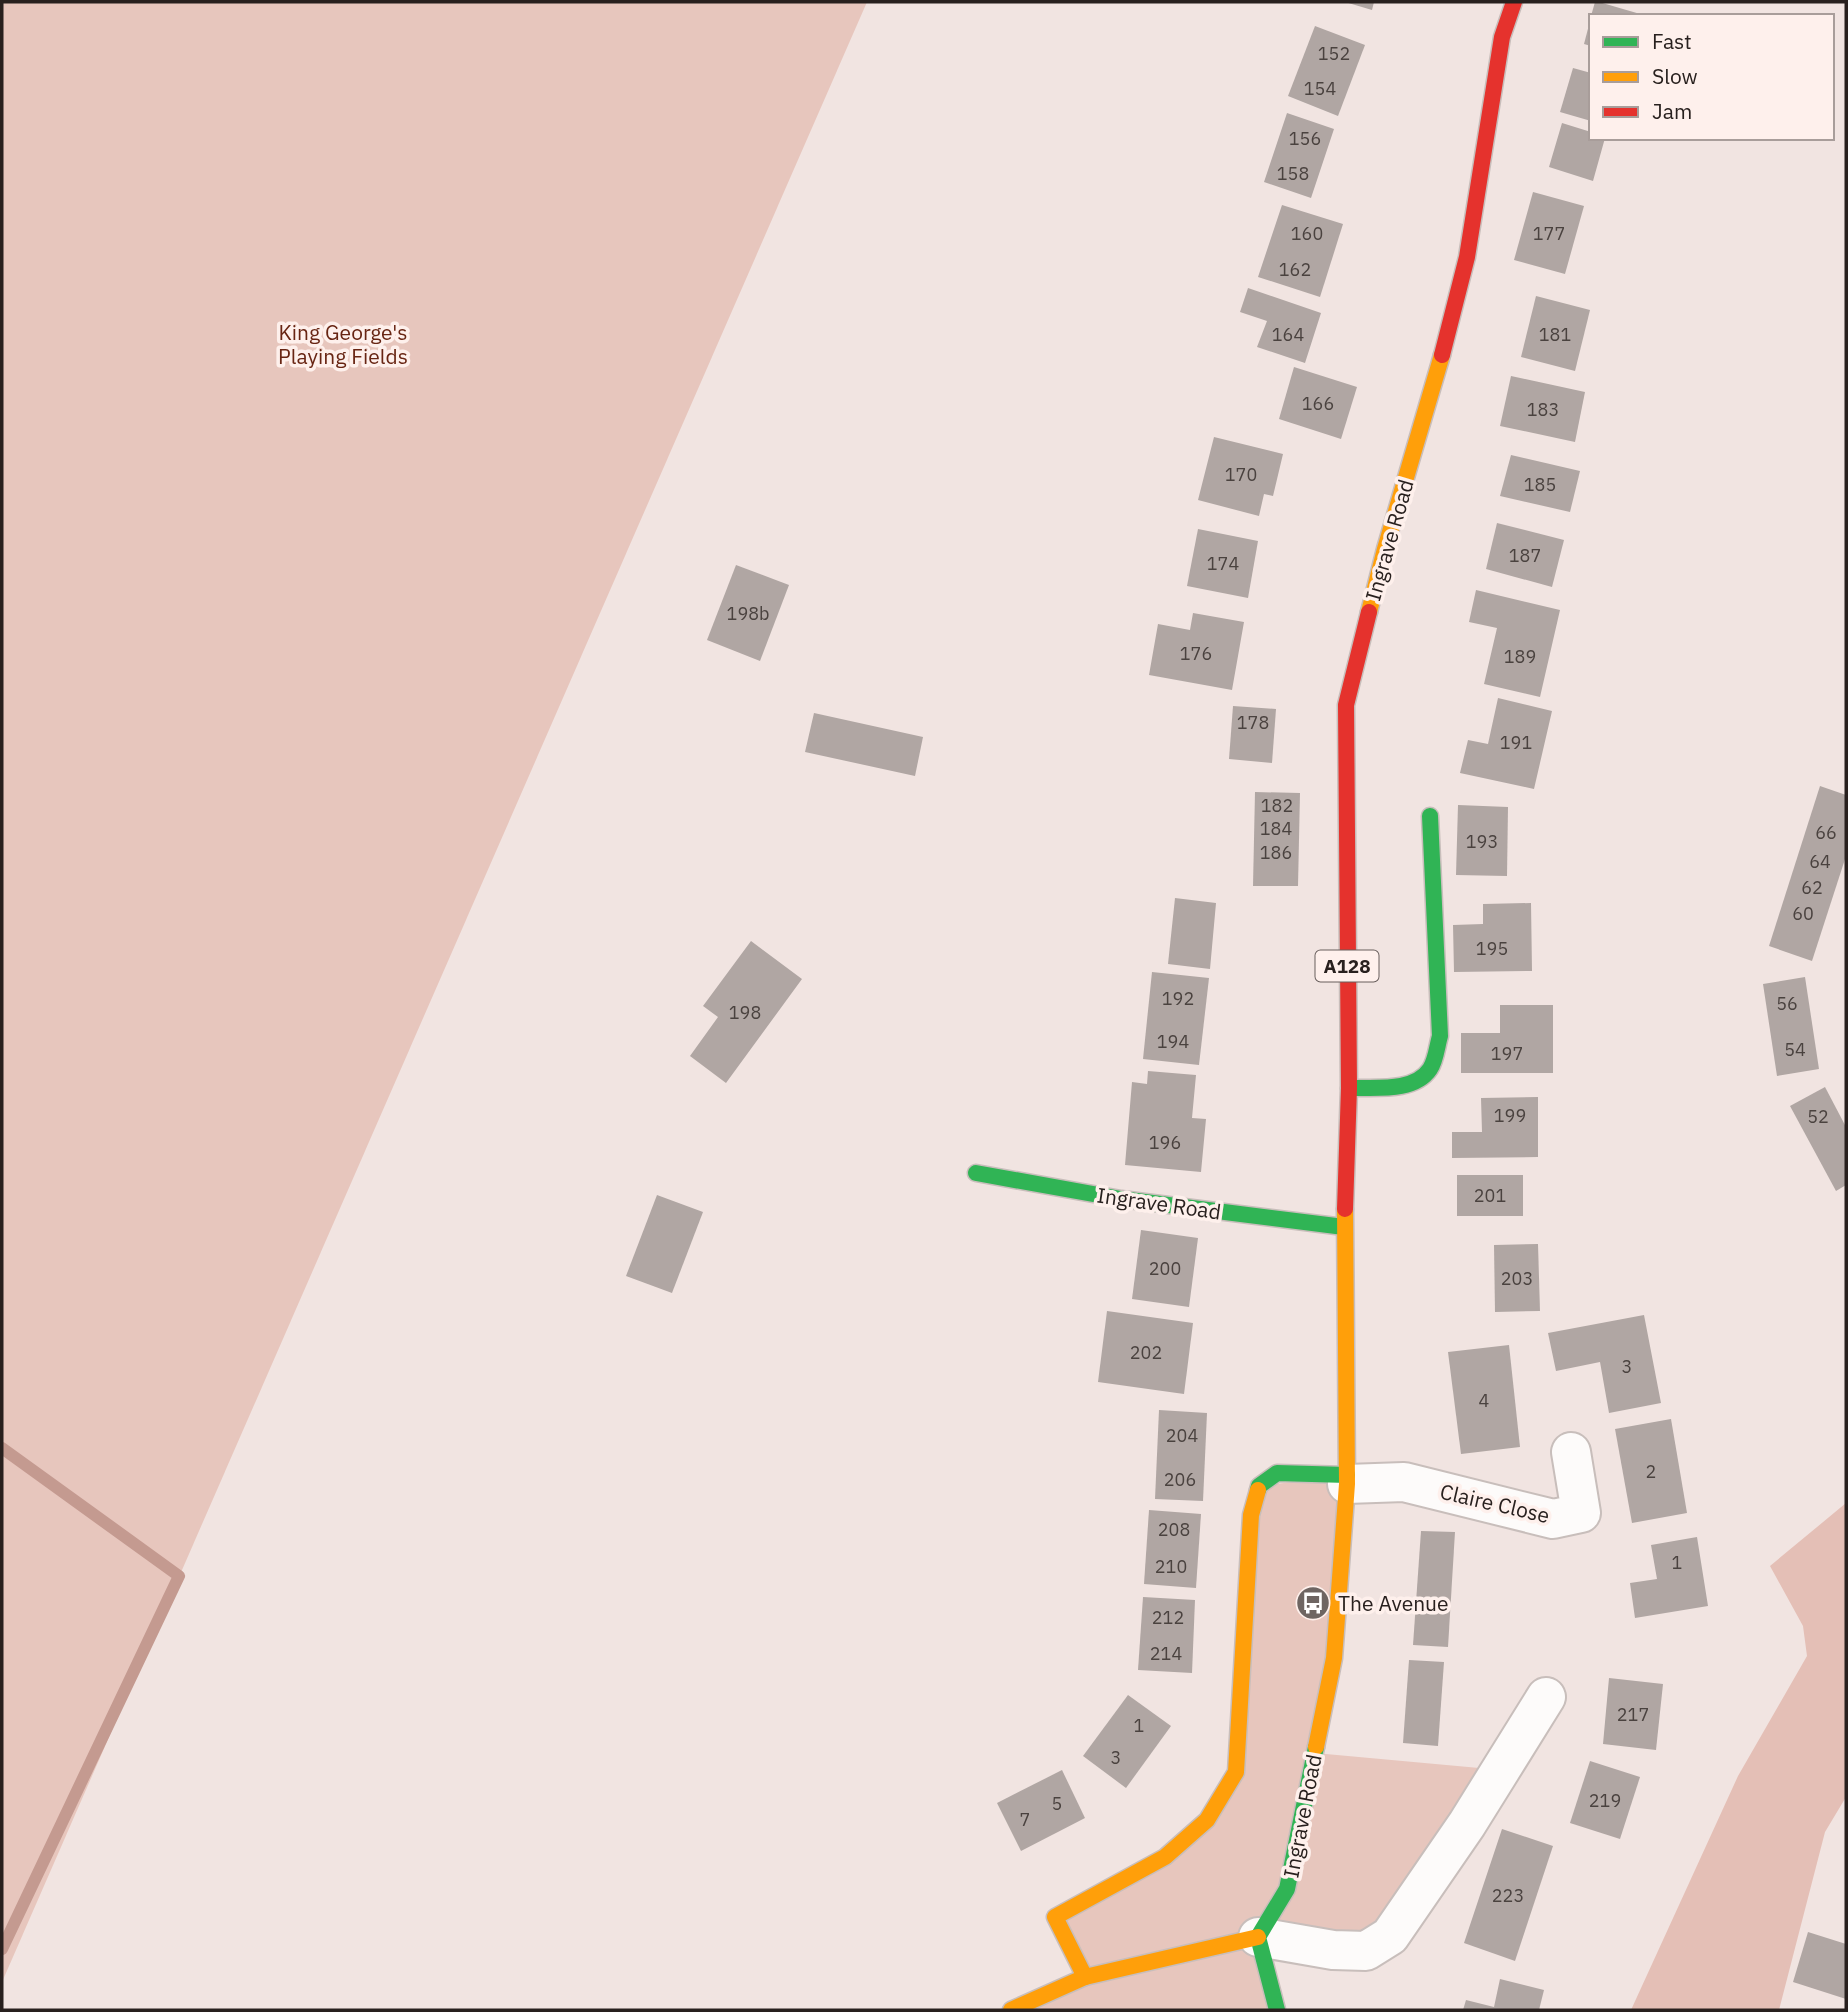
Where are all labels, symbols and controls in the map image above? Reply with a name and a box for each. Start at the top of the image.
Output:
legend [1589,14,1834,140]
text: Fast [1652,27,1692,55]
house number: 152 [1318,42,1350,65]
text: Slow [1652,62,1698,90]
house number: 154 [1304,77,1336,100]
text: Jam [1652,97,1692,125]
house number: 156 [1289,127,1321,150]
house number: 158 [1277,162,1309,185]
house number: 160 [1291,222,1323,245]
house number: 177 [1533,222,1565,245]
house number: 162 [1279,258,1311,281]
park label: King George's Playing Fields [278,318,408,370]
house number: 164 [1272,323,1304,346]
house number: 181 [1539,323,1571,346]
house number: 166 [1302,392,1334,415]
house number: 183 [1527,398,1559,421]
house number: 170 [1225,463,1257,486]
house number: 185 [1524,473,1556,496]
street label: Ingrave Road [1358,476,1420,604]
house number: 187 [1509,544,1541,567]
house number: 174 [1207,552,1239,575]
house number: 198b [727,602,769,625]
house number: 176 [1180,642,1212,665]
house number: 189 [1504,645,1536,668]
house number: 178 [1237,711,1269,734]
house number: 191 [1500,731,1532,754]
house number: 182 [1261,794,1293,817]
house number: 184 [1260,817,1292,840]
house number: 66 [1815,821,1837,844]
house number: 193 [1466,830,1498,853]
house number: 186 [1260,841,1292,864]
house number: 64 [1809,850,1831,873]
house number: 62 [1801,876,1823,899]
house number: 60 [1792,902,1814,925]
house number: 195 [1476,937,1508,960]
road number: A128 [1316,950,1378,982]
house number: 192 [1162,987,1194,1010]
house number: 56 [1776,992,1798,1015]
house number: 198 [729,1001,761,1024]
house number: 194 [1157,1030,1189,1053]
house number: 54 [1784,1038,1806,1061]
house number: 197 [1491,1042,1523,1065]
house number: 199 [1494,1104,1526,1127]
house number: 52 [1807,1105,1829,1128]
house number: 196 [1149,1131,1181,1154]
street label: Ingrave Road [1095,1180,1223,1226]
house number: 201 [1474,1184,1506,1207]
house number: 200 [1149,1257,1181,1280]
house number: 203 [1501,1267,1533,1290]
house number: 202 [1130,1341,1162,1364]
house number: 3 [1622,1355,1632,1378]
house number: 4 [1479,1389,1490,1412]
house number: 204 [1166,1424,1198,1447]
house number: 2 [1646,1460,1656,1483]
house number: 206 [1164,1468,1196,1491]
street label: Claire Close [1437,1477,1553,1529]
house number: 208 [1158,1518,1190,1541]
house number: 1 [1672,1551,1682,1574]
house number: 210 [1155,1555,1187,1578]
bus stop icon: The Avenue [1294,1584,1332,1622]
place label: The Avenue [1338,1589,1449,1617]
house number: 212 [1152,1606,1184,1629]
house number: 214 [1150,1642,1182,1665]
house number: 217 [1617,1703,1649,1726]
house number: 1 [1134,1714,1144,1737]
house number: 3 [1111,1746,1121,1769]
street label: Ingrave Road [1276,1752,1328,1880]
house number: 219 [1589,1789,1621,1812]
house number: 5 [1052,1792,1062,1815]
house number: 7 [1020,1808,1030,1831]
house number: 223 [1492,1884,1524,1907]

